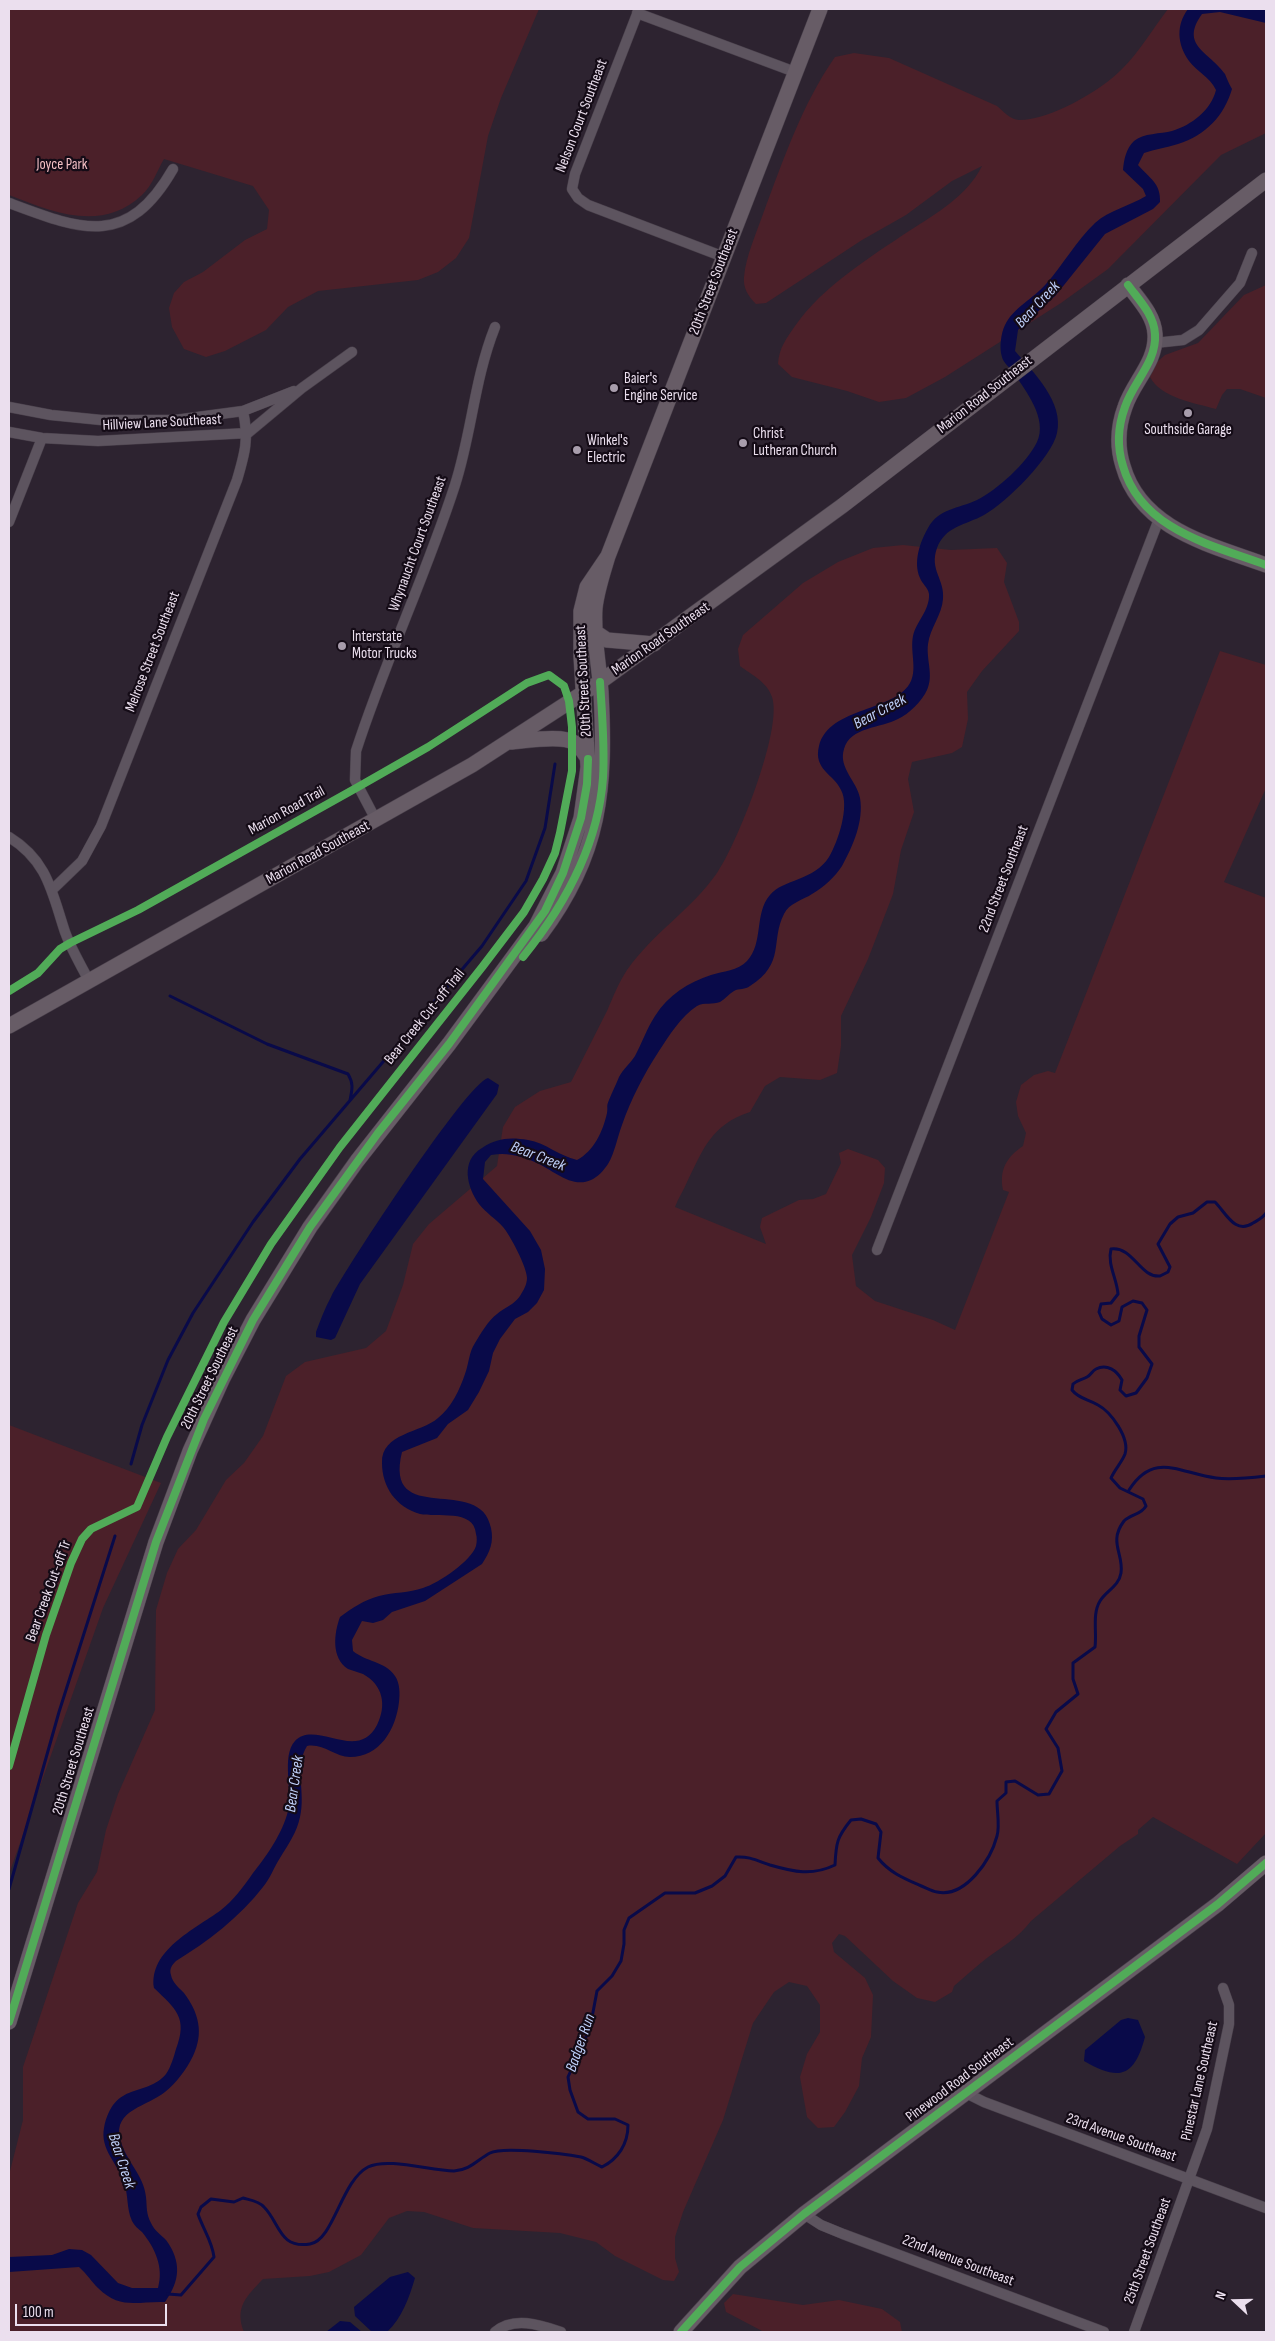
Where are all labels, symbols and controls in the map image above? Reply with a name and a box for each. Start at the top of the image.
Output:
street label: Nelson Court Southeast [552,57,612,175]
park label: Joyce Park [36,156,88,174]
street label: 20th Street Southeast [686,227,742,337]
water label: Bear Creek [1012,278,1064,332]
street label: Marion Road Southeast [934,352,1036,438]
place label: Baier's Engine Service [624,370,698,405]
marker: Baier's Engine Service [608,382,620,394]
marker: Southside Garage [1182,407,1194,419]
street label: Hillview Lane Southeast [102,411,222,435]
place label: Southside Garage [1144,421,1232,439]
place label: Christ Lutheran Church [753,425,837,460]
place label: Winkel's Electric [587,432,628,467]
marker: Christ Lutheran Church [737,437,749,449]
marker: Winkel's Electric [571,444,583,456]
street label: Whynaucht Court Southeast [385,474,451,614]
street label: Melrose Street Southeast [122,589,184,715]
street label: Marion Road Southeast [608,598,714,680]
street label: 20th Street Southeast [572,625,596,737]
place label: Interstate Motor Trucks [352,628,417,663]
marker: Interstate Motor Trucks [336,640,348,652]
water label: Bear Creek [850,690,910,734]
street label: Marion Road Trail [246,783,328,839]
street label: Marion Road Southeast [263,817,373,889]
street label: 22nd Street Southeast [975,823,1033,935]
street label: Bear Creek Cut-off Trail [381,966,469,1068]
water label: Bear Creek [508,1138,568,1176]
street label: 20th Street Southeast [177,1324,243,1432]
street label: Bear Creek Cut-off Tr [22,1538,76,1644]
street label: 20th Street Southeast [49,1705,99,1817]
water label: Bear Creek [282,1754,308,1814]
water label: Badger Run [562,2011,600,2075]
street label: Pinestar Lane Southeast [1178,2020,1222,2142]
street label: Pinewood Road Southeast [903,2034,1017,2126]
street label: 23rd Avenue Southeast [1063,2110,1179,2166]
water label: Bear Creek [103,2131,139,2191]
street label: 25th Street Southeast [1121,2196,1175,2306]
street label: 22nd Avenue Southeast [900,2231,1016,2291]
north arrow [1210,2276,1260,2326]
text: N [1211,2289,1230,2302]
scale bar [18,2294,170,2326]
text: 100 m [23,2303,54,2322]

